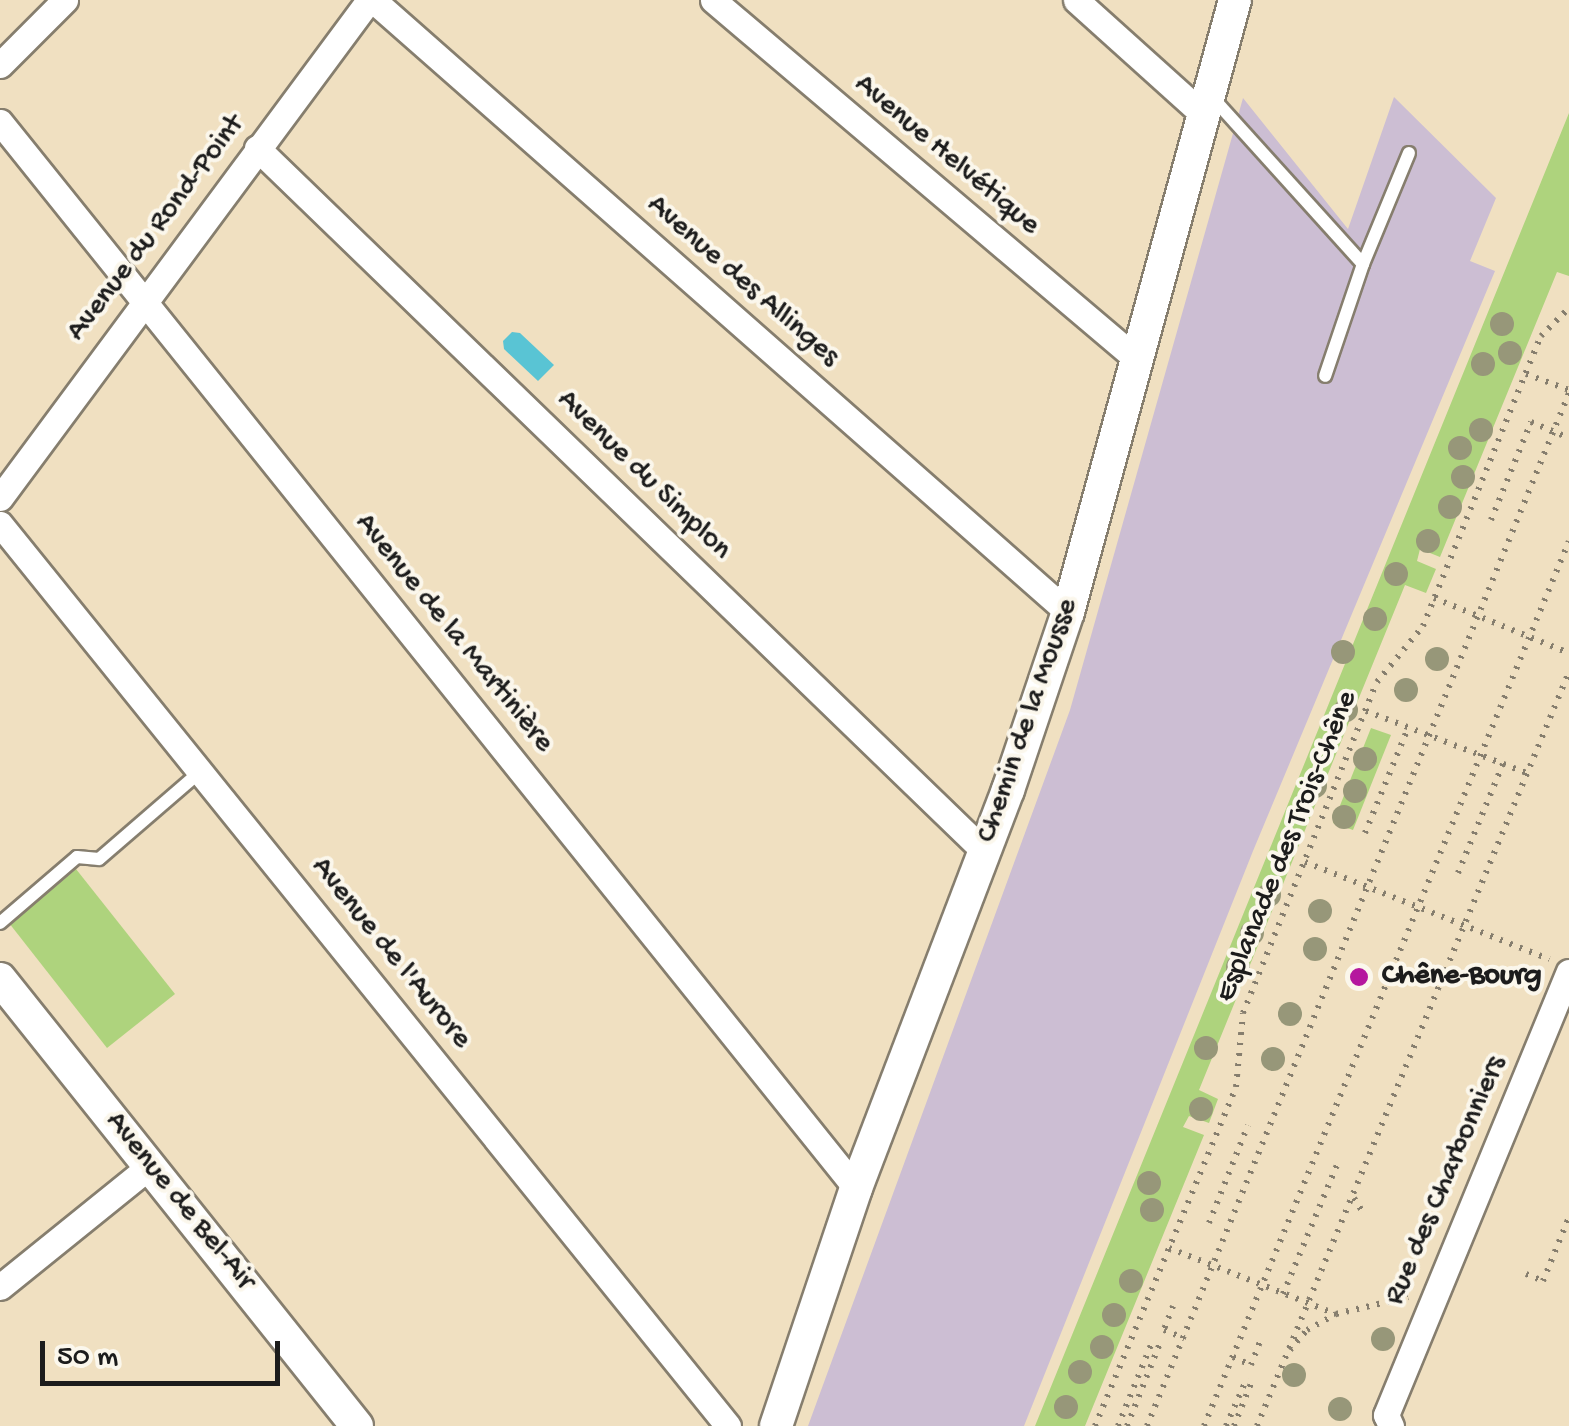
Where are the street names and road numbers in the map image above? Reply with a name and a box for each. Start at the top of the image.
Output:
street label: Avenue Helvétique [846,68,1046,244]
street label: Avenue du Rond-Point [60,109,254,349]
street label: Avenue des Allinges [638,188,846,376]
street label: Avenue du Simplon [548,384,738,568]
street label: Avenue de la Martinière [346,507,560,761]
street label: Chemin de la Mousse [970,594,1088,848]
street label: Esplanade des Trois-Chêne [1209,686,1367,1008]
street label: Avenue de l'Aurore [302,851,478,1057]
street label: Rue des Charbonniers [1378,1051,1516,1311]
street label: Avenue de Bel-Air [96,1106,262,1298]

